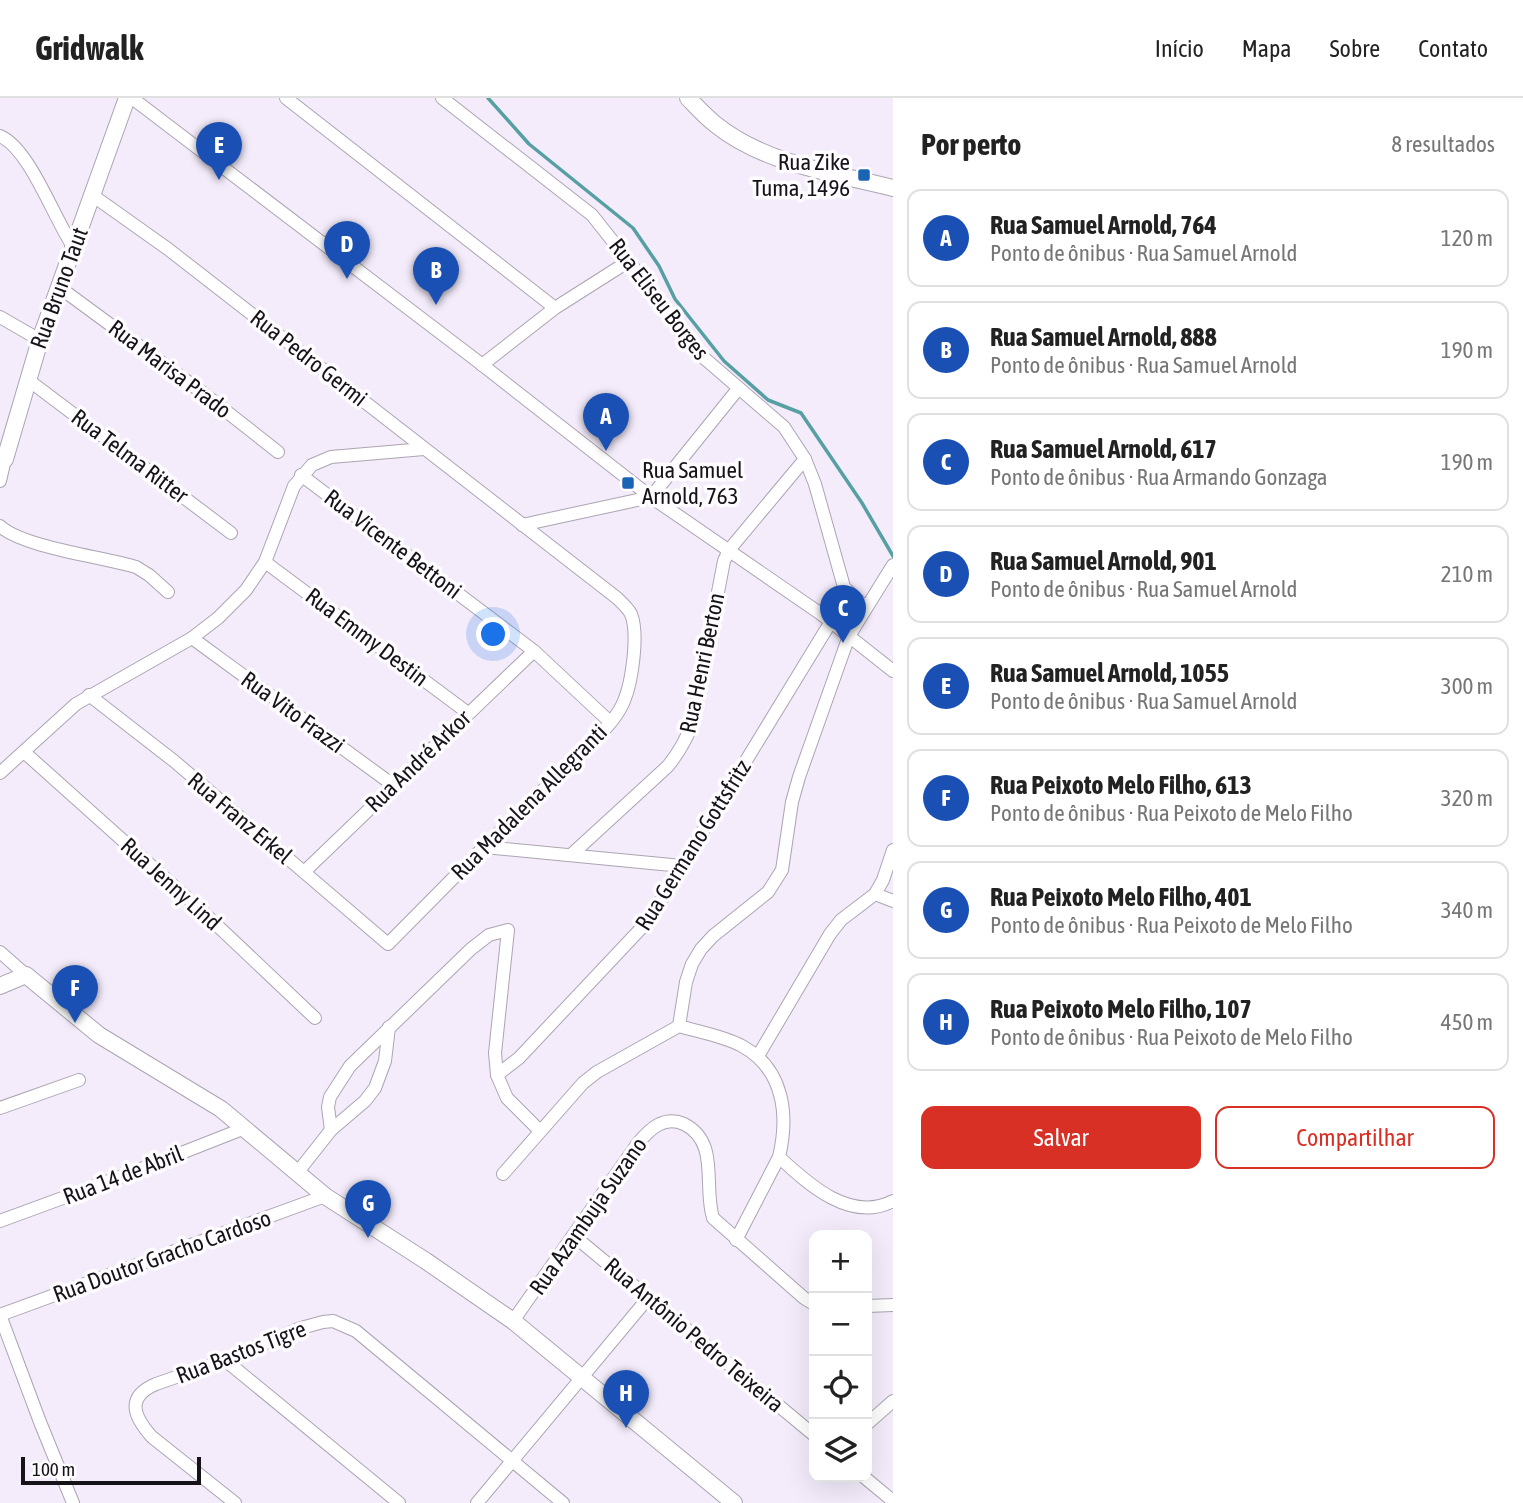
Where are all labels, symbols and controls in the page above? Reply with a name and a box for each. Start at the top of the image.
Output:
text: Gridwalk [35,29,143,67]
text: Início [1155,35,1204,62]
text: Mapa [1242,35,1292,62]
text: Sobre [1330,35,1380,62]
text: Contato [1418,35,1488,62]
pin: E [196,122,242,180]
text: Por perto [921,127,1021,161]
text: 8 resultados [1391,131,1495,157]
place label: Rua Zike Tuma, 1496 [752,149,850,201]
marker: Rua Zike Tuma, 1496 [856,167,872,183]
text: Rua Samuel Arnold, 764 [990,210,1217,240]
pin: D [324,221,370,279]
street label: Rua Bruno Taut [25,224,93,352]
text: A [940,225,952,251]
text: 120 m [1441,225,1493,251]
street label: Rua Eliseu Borges [604,233,714,365]
text: Ponto de ônibus · Rua Samuel Arnold [990,240,1297,266]
pin: B [413,247,459,305]
street label: Rua Pedro Germi [246,304,372,412]
street label: Rua Marisa Prado [104,315,236,423]
text: Rua Samuel Arnold, 888 [990,322,1217,352]
text: B [941,337,951,363]
text: 190 m [1441,337,1493,363]
text: Ponto de ônibus · Rua Samuel Arnold [990,352,1297,378]
pin: A [583,393,629,451]
street label: Rua Telma Ritter [67,404,194,509]
text: Rua Samuel Arnold, 617 [990,434,1217,464]
text: C [941,449,951,475]
text: 190 m [1441,449,1493,475]
place label: Rua Samuel Arnold, 763 [642,457,743,509]
text: Ponto de ônibus · Rua Armando Gonzaga [990,464,1328,490]
marker: Rua Samuel Arnold, 763 [620,475,636,491]
street label: Rua Vicente Bettoni [319,484,467,604]
text: Rua Samuel Arnold, 901 [990,546,1217,576]
text: D [940,561,952,587]
text: 210 m [1441,561,1493,587]
text: Ponto de ônibus · Rua Samuel Arnold [990,576,1297,602]
street label: Rua Emmy Destin [301,583,433,691]
pin: C [820,585,866,643]
street label: Rua Henri Berton [674,590,730,736]
your location [476,617,510,651]
text: Rua Samuel Arnold, 1055 [990,658,1229,688]
street label: Rua Vito Frazzi [236,666,350,758]
text: E [941,673,951,699]
text: 300 m [1441,673,1493,699]
text: Ponto de ônibus · Rua Samuel Arnold [990,688,1297,714]
street label: Rua André Arkor [360,704,477,817]
street label: Rua Madalena Allegranti [446,719,612,885]
street label: Rua Germano Gottsfritz [630,755,756,935]
street label: Rua Franz Erkel [183,767,297,869]
text: Rua Peixoto Melo Filho, 613 [990,770,1252,800]
text: F [941,785,951,811]
text: 320 m [1441,785,1493,811]
text: Ponto de ônibus · Rua Peixoto de Melo Filho [990,800,1353,826]
street label: Rua Jenny Lind [116,832,226,936]
text: Rua Peixoto Melo Filho, 401 [990,882,1252,912]
text: G [940,897,952,923]
text: 340 m [1441,897,1493,923]
text: Ponto de ônibus · Rua Peixoto de Melo Filho [990,912,1353,938]
pin: F [52,965,98,1023]
text: Rua Peixoto Melo Filho, 107 [990,994,1252,1024]
text: H [939,1009,953,1035]
text: 450 m [1441,1009,1493,1035]
text: Ponto de ônibus · Rua Peixoto de Melo Filho [990,1024,1353,1050]
button: Salvar [921,1106,1201,1169]
button: Compartilhar [1215,1106,1495,1169]
street label: Rua Azambuja Suzano [524,1132,652,1300]
street label: Rua 14 de Abril [59,1140,187,1210]
pin: G [345,1180,391,1238]
street label: Rua Doutor Gracho Cardoso [50,1205,274,1307]
map controls [809,1230,872,1482]
button: + [809,1230,872,1293]
street label: Rua Antônio Pedro Teixeira [599,1252,789,1418]
button: − [809,1293,872,1356]
street label: Rua Bastos Tigre [173,1315,309,1389]
button: locate [809,1356,872,1419]
pin: H [603,1370,649,1428]
button: layers [809,1419,872,1482]
scale bar [21,1454,201,1486]
text: 100 m [32,1458,75,1480]

